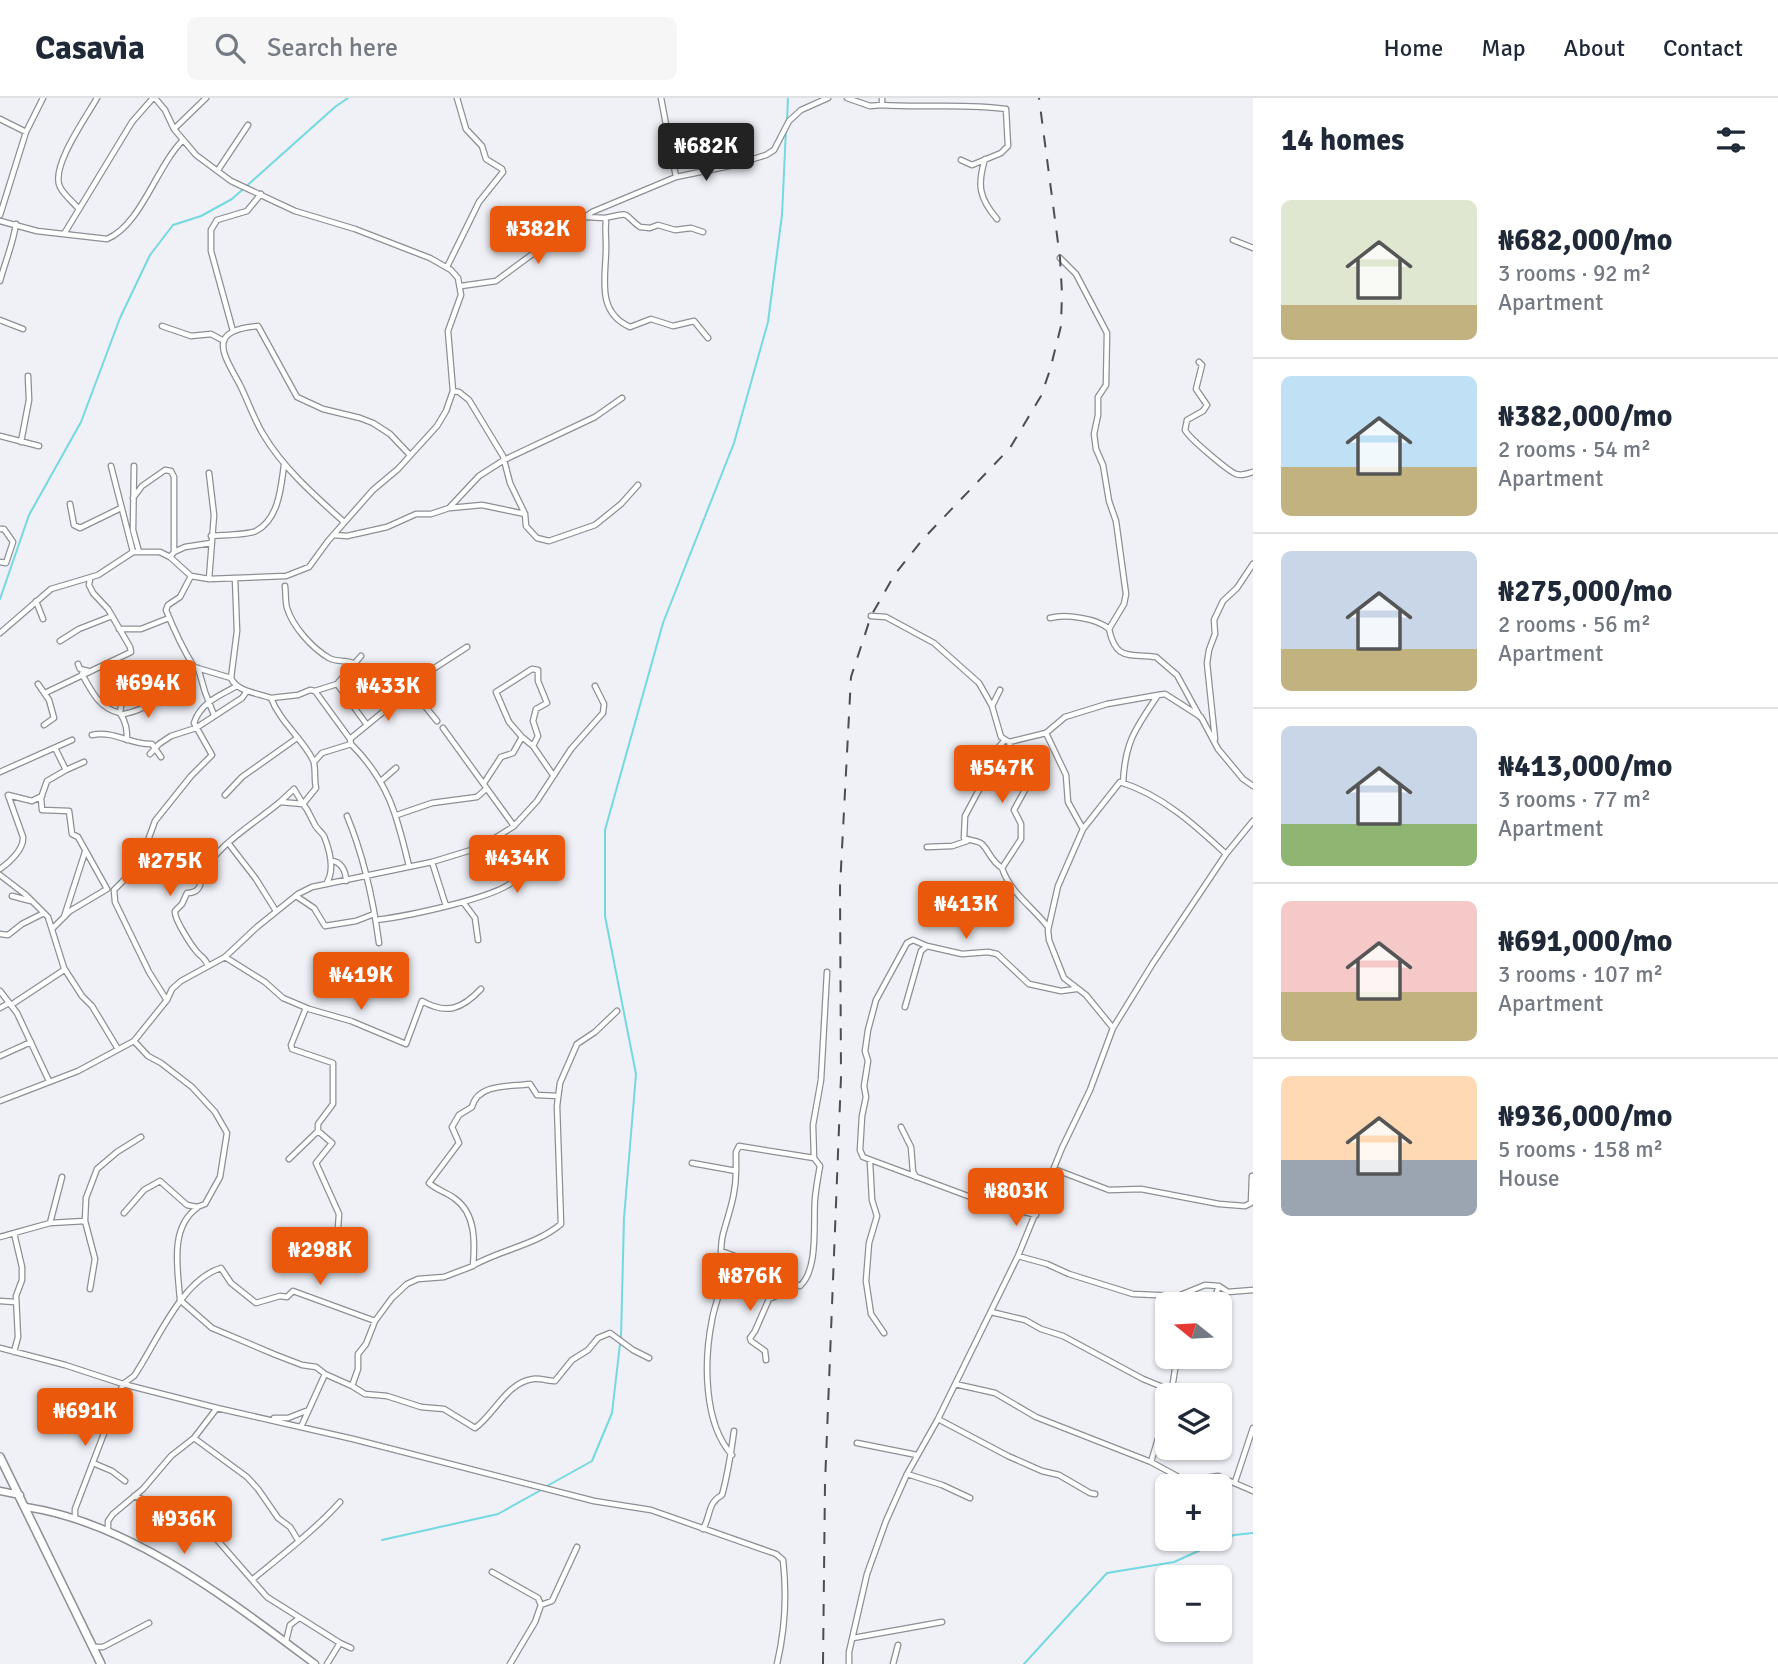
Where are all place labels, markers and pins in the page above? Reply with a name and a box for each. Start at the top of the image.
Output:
pin: ₦682K [657,123,755,183]
pin: ₦382K [489,206,587,266]
pin: ₦694K [99,660,197,720]
pin: ₦433K [339,664,437,723]
pin: ₦547K [953,746,1051,805]
pin: ₦434K [468,836,566,895]
pin: ₦275K [121,838,219,898]
pin: ₦413K [917,882,1015,941]
pin: ₦419K [312,953,410,1012]
pin: ₦803K [967,1168,1065,1228]
pin: ₦298K [271,1228,369,1287]
pin: ₦876K [701,1254,799,1313]
pin: ₦691K [36,1388,134,1448]
pin: ₦936K [135,1496,233,1556]

